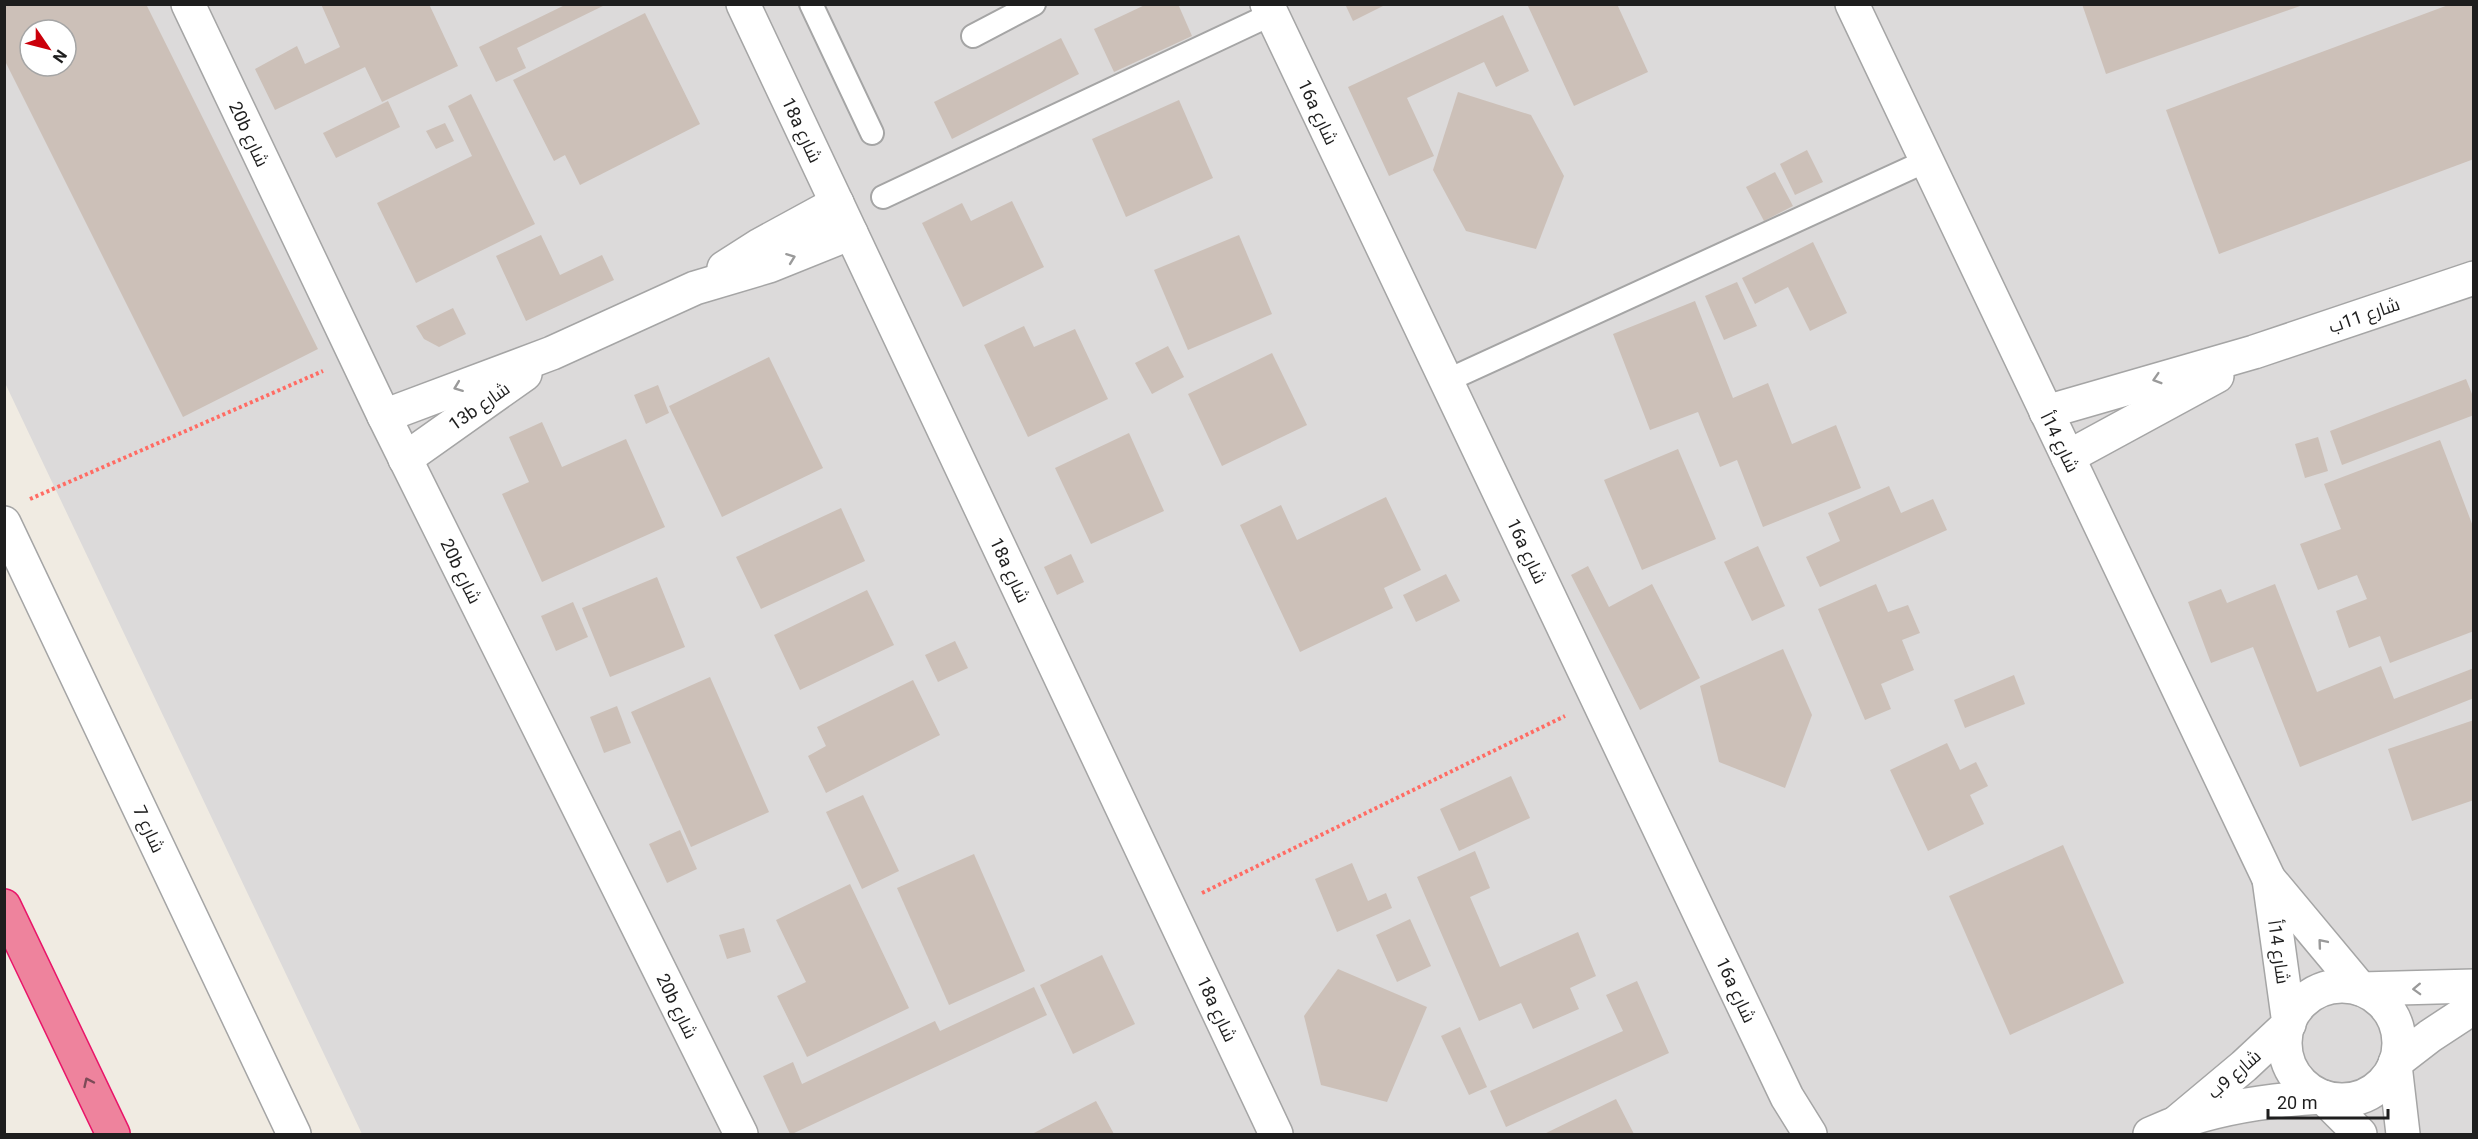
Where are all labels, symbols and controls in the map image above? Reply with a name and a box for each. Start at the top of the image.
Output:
north arrow [18,18,78,78]
text: N [49,46,71,66]
street label: 16a شارع [1292,76,1342,149]
street label: 18a شارع [776,94,826,167]
street label: 20b شارع [223,98,273,171]
one-way arrow [785,253,796,265]
street label: شارع 11ب [2326,293,2403,339]
one-way arrow [2152,372,2163,384]
street label: 13b شارع [444,377,515,436]
one-way arrow [453,380,464,392]
street label: شارع 14أ [2035,408,2084,476]
street label: 16a شارع [1501,515,1551,588]
street label: 18a شارع [984,534,1034,607]
street label: 20b شارع [434,535,486,608]
street label: شارع 7 [127,802,169,857]
street label: شارع 14أ [2262,919,2294,986]
one-way arrow [2319,939,2330,950]
street label: 16a شارع [1710,954,1760,1027]
street label: 20b شارع [650,970,702,1043]
street label: 18a شارع [1191,973,1241,1046]
one-way arrow [2413,983,2422,995]
street label: شارع 9ب [2203,1045,2266,1104]
one-way arrow [83,1077,95,1088]
scale bar [2268,1082,2388,1120]
text: 20 m [2277,1092,2317,1113]

